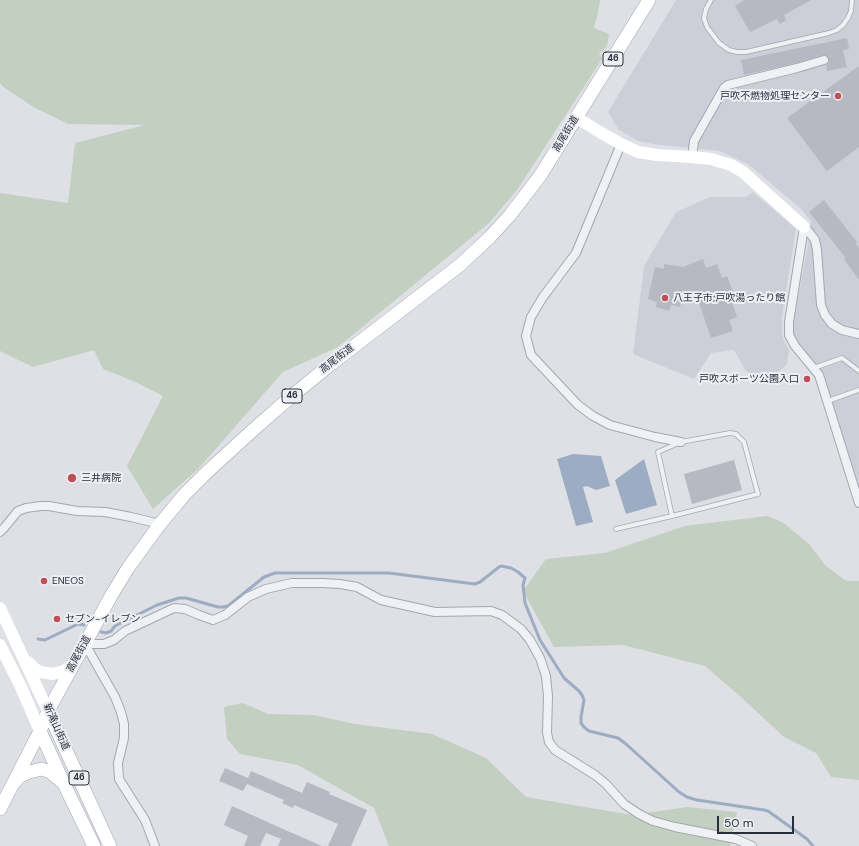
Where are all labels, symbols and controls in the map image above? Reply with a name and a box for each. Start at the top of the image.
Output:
road number: 46 [603,52,623,66]
place label: 戸吹不燃物処理センター [720,90,830,102]
marker: 戸吹不燃物処理センター [833,91,843,101]
street label: 高尾街道 [551,114,581,154]
place label: 八王子市;戸吹湯ったり館 [673,292,785,304]
marker: 八王子市;戸吹湯ったり館 [660,293,670,303]
street label: 高尾街道 [318,342,356,376]
place label: 戸吹スポーツ公園入口 [699,373,799,385]
marker: 戸吹スポーツ公園入口 [802,374,812,384]
road number: 46 [282,389,302,403]
marker: 三井病院 [66,472,78,484]
place label: 三井病院 [81,472,121,484]
place label: ENEOS [52,575,84,587]
marker: ENEOS [39,576,49,586]
place label: セブン-イレブン [65,613,140,625]
marker: セブン-イレブン [52,614,62,624]
street label: 高尾街道 [64,634,94,674]
street label: 新滝山街道 [40,702,72,752]
road number: 46 [69,771,89,785]
scale bar [719,808,796,834]
text: 50 m [724,815,753,831]

